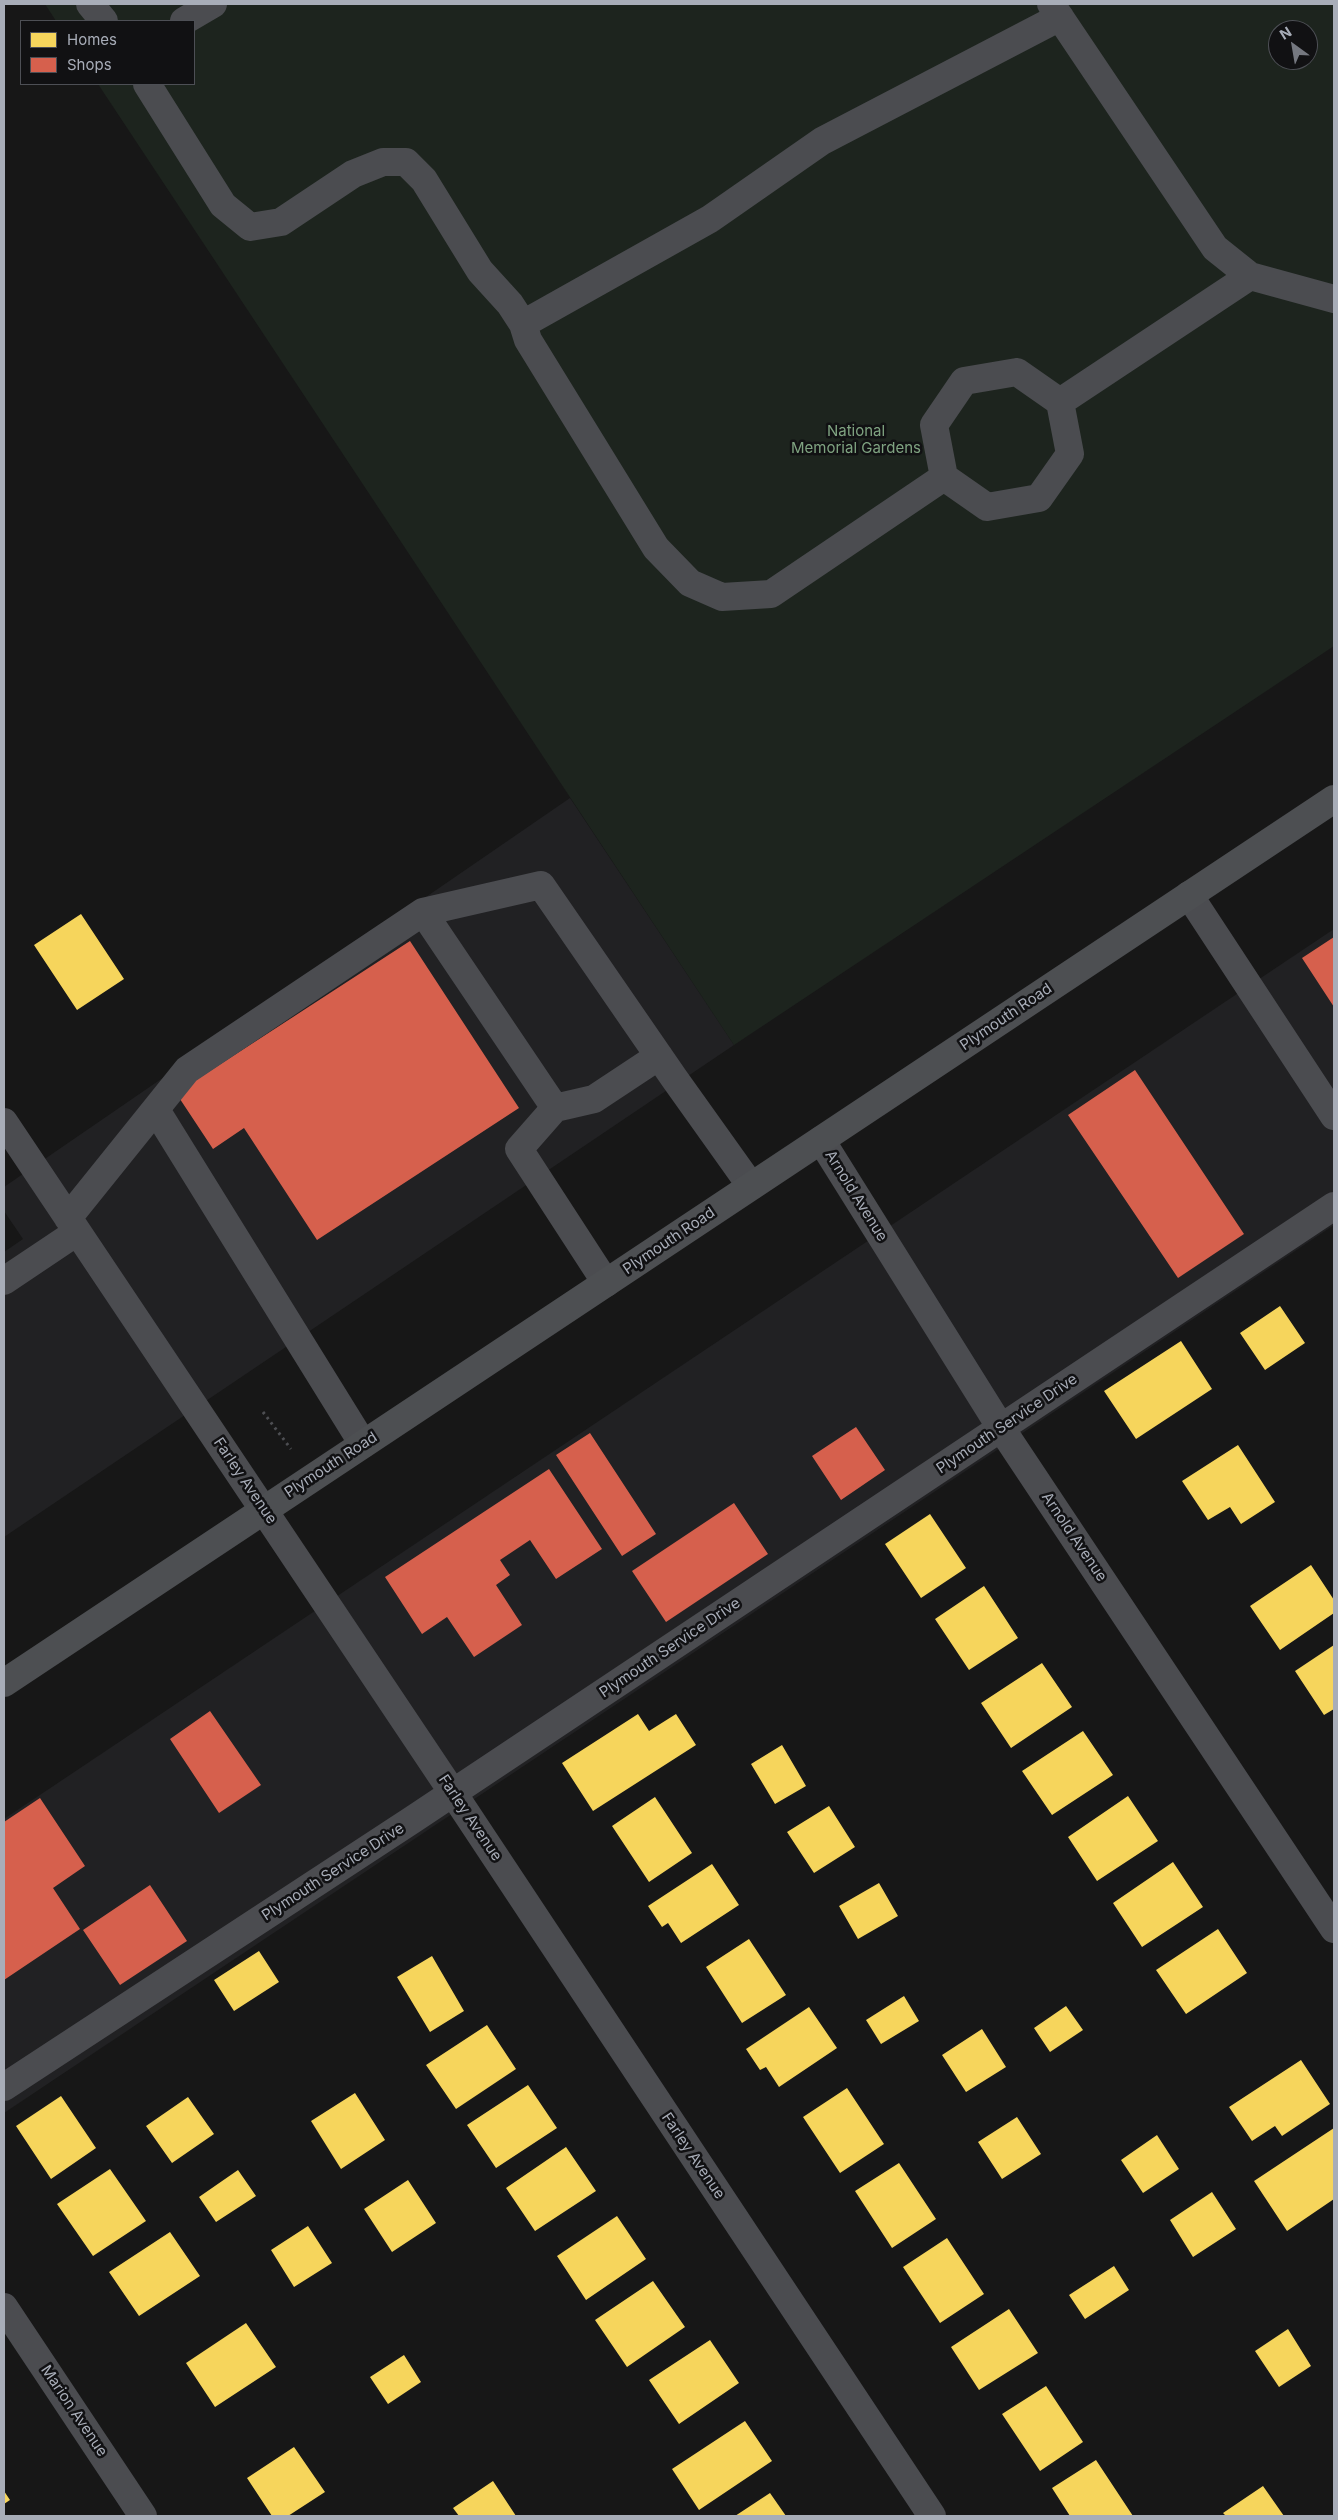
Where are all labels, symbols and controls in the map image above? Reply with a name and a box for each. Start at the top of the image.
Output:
legend [20,20,195,85]
north arrow [1268,20,1318,70]
text: N [1276,23,1294,43]
text: Homes [67,30,117,49]
text: Shops [67,55,112,74]
park label: National Memorial Gardens [791,422,921,457]
street label: Plymouth Road [957,980,1055,1054]
street label: Arnold Avenue [821,1147,891,1245]
street label: Plymouth Road [620,1204,718,1278]
street label: Plymouth Service Drive [933,1370,1081,1478]
street label: Plymouth Road [281,1428,381,1502]
street label: Farley Avenue [210,1434,280,1528]
street label: Arnold Avenue [1038,1489,1110,1585]
street label: Plymouth Service Drive [596,1594,744,1702]
street label: Farley Avenue [435,1771,505,1865]
street label: Plymouth Service Drive [259,1819,407,1925]
street label: Farley Avenue [658,2109,728,2203]
street label: Marion Avenue [37,2362,111,2460]

